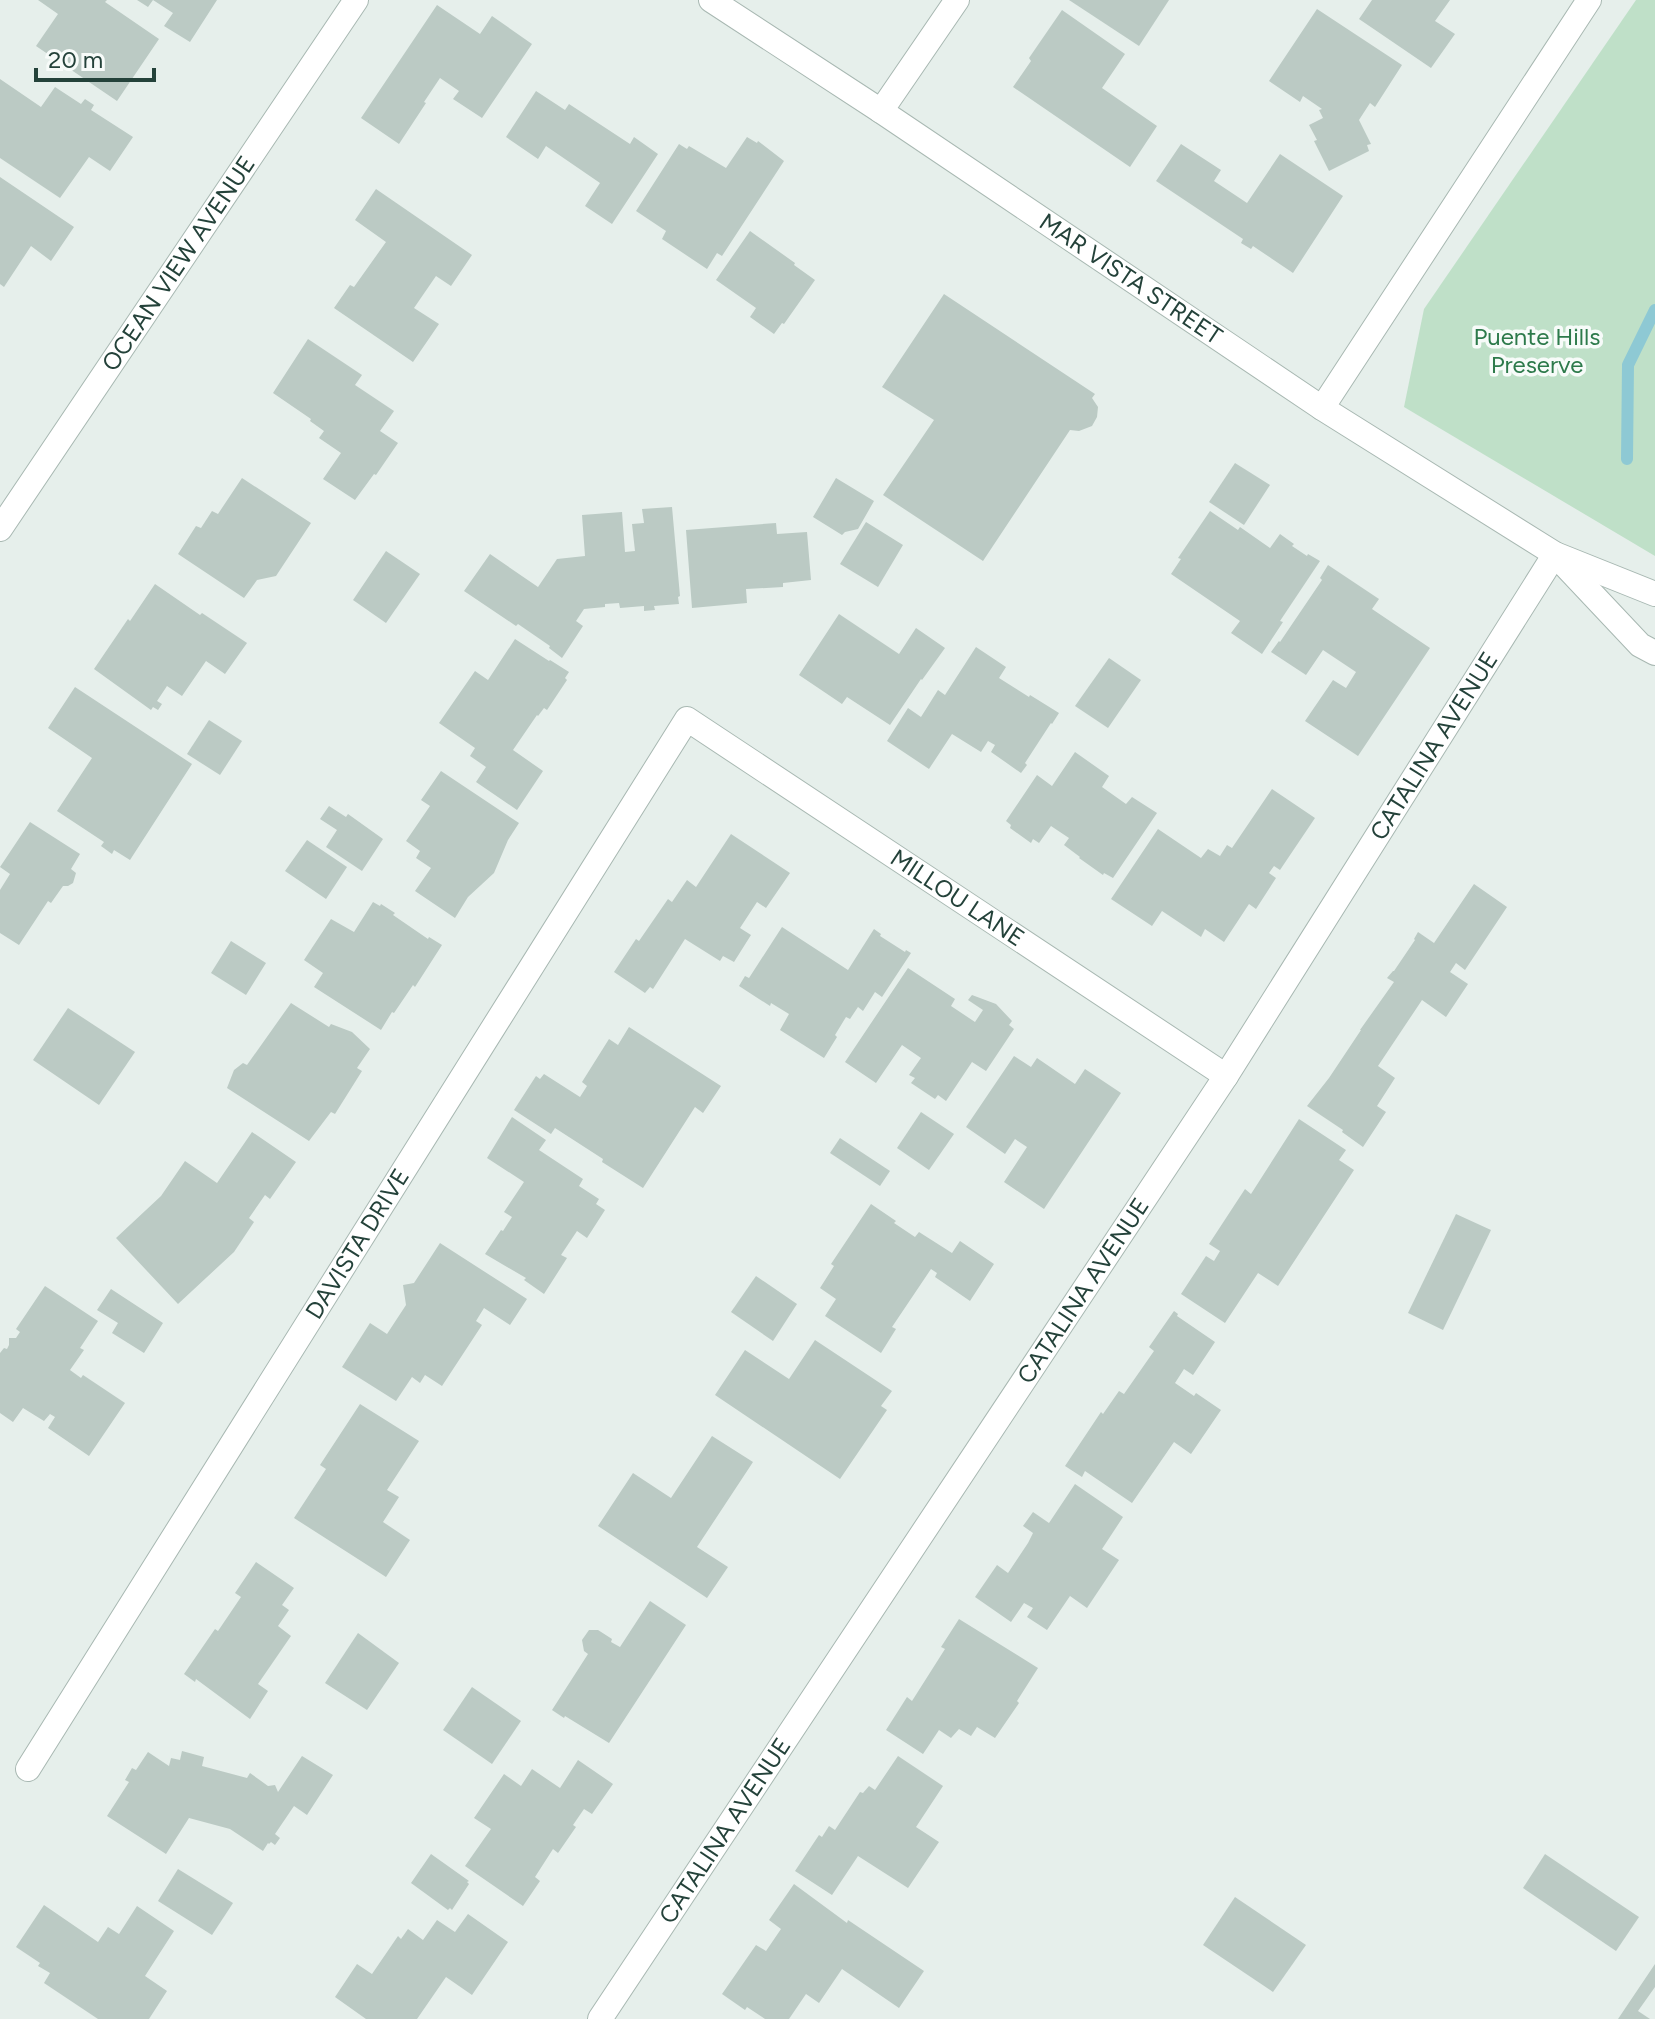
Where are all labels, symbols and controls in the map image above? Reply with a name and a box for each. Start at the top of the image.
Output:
scale bar [36,32,154,82]
text: 20 m [48,45,103,74]
street label: OCEAN VIEW AVENUE [96,150,261,376]
street label: MAR VISTA STREET [1034,207,1228,350]
park label: Puente Hills Preserve [1473,322,1601,379]
street label: CATALINA AVENUE [1364,646,1504,845]
street label: MILLOU LANE [885,843,1030,952]
street label: DAVISTA DRIVE [299,1163,415,1324]
street label: CATALINA AVENUE [1011,1192,1155,1389]
street label: CATALINA AVENUE [653,1732,797,1929]

